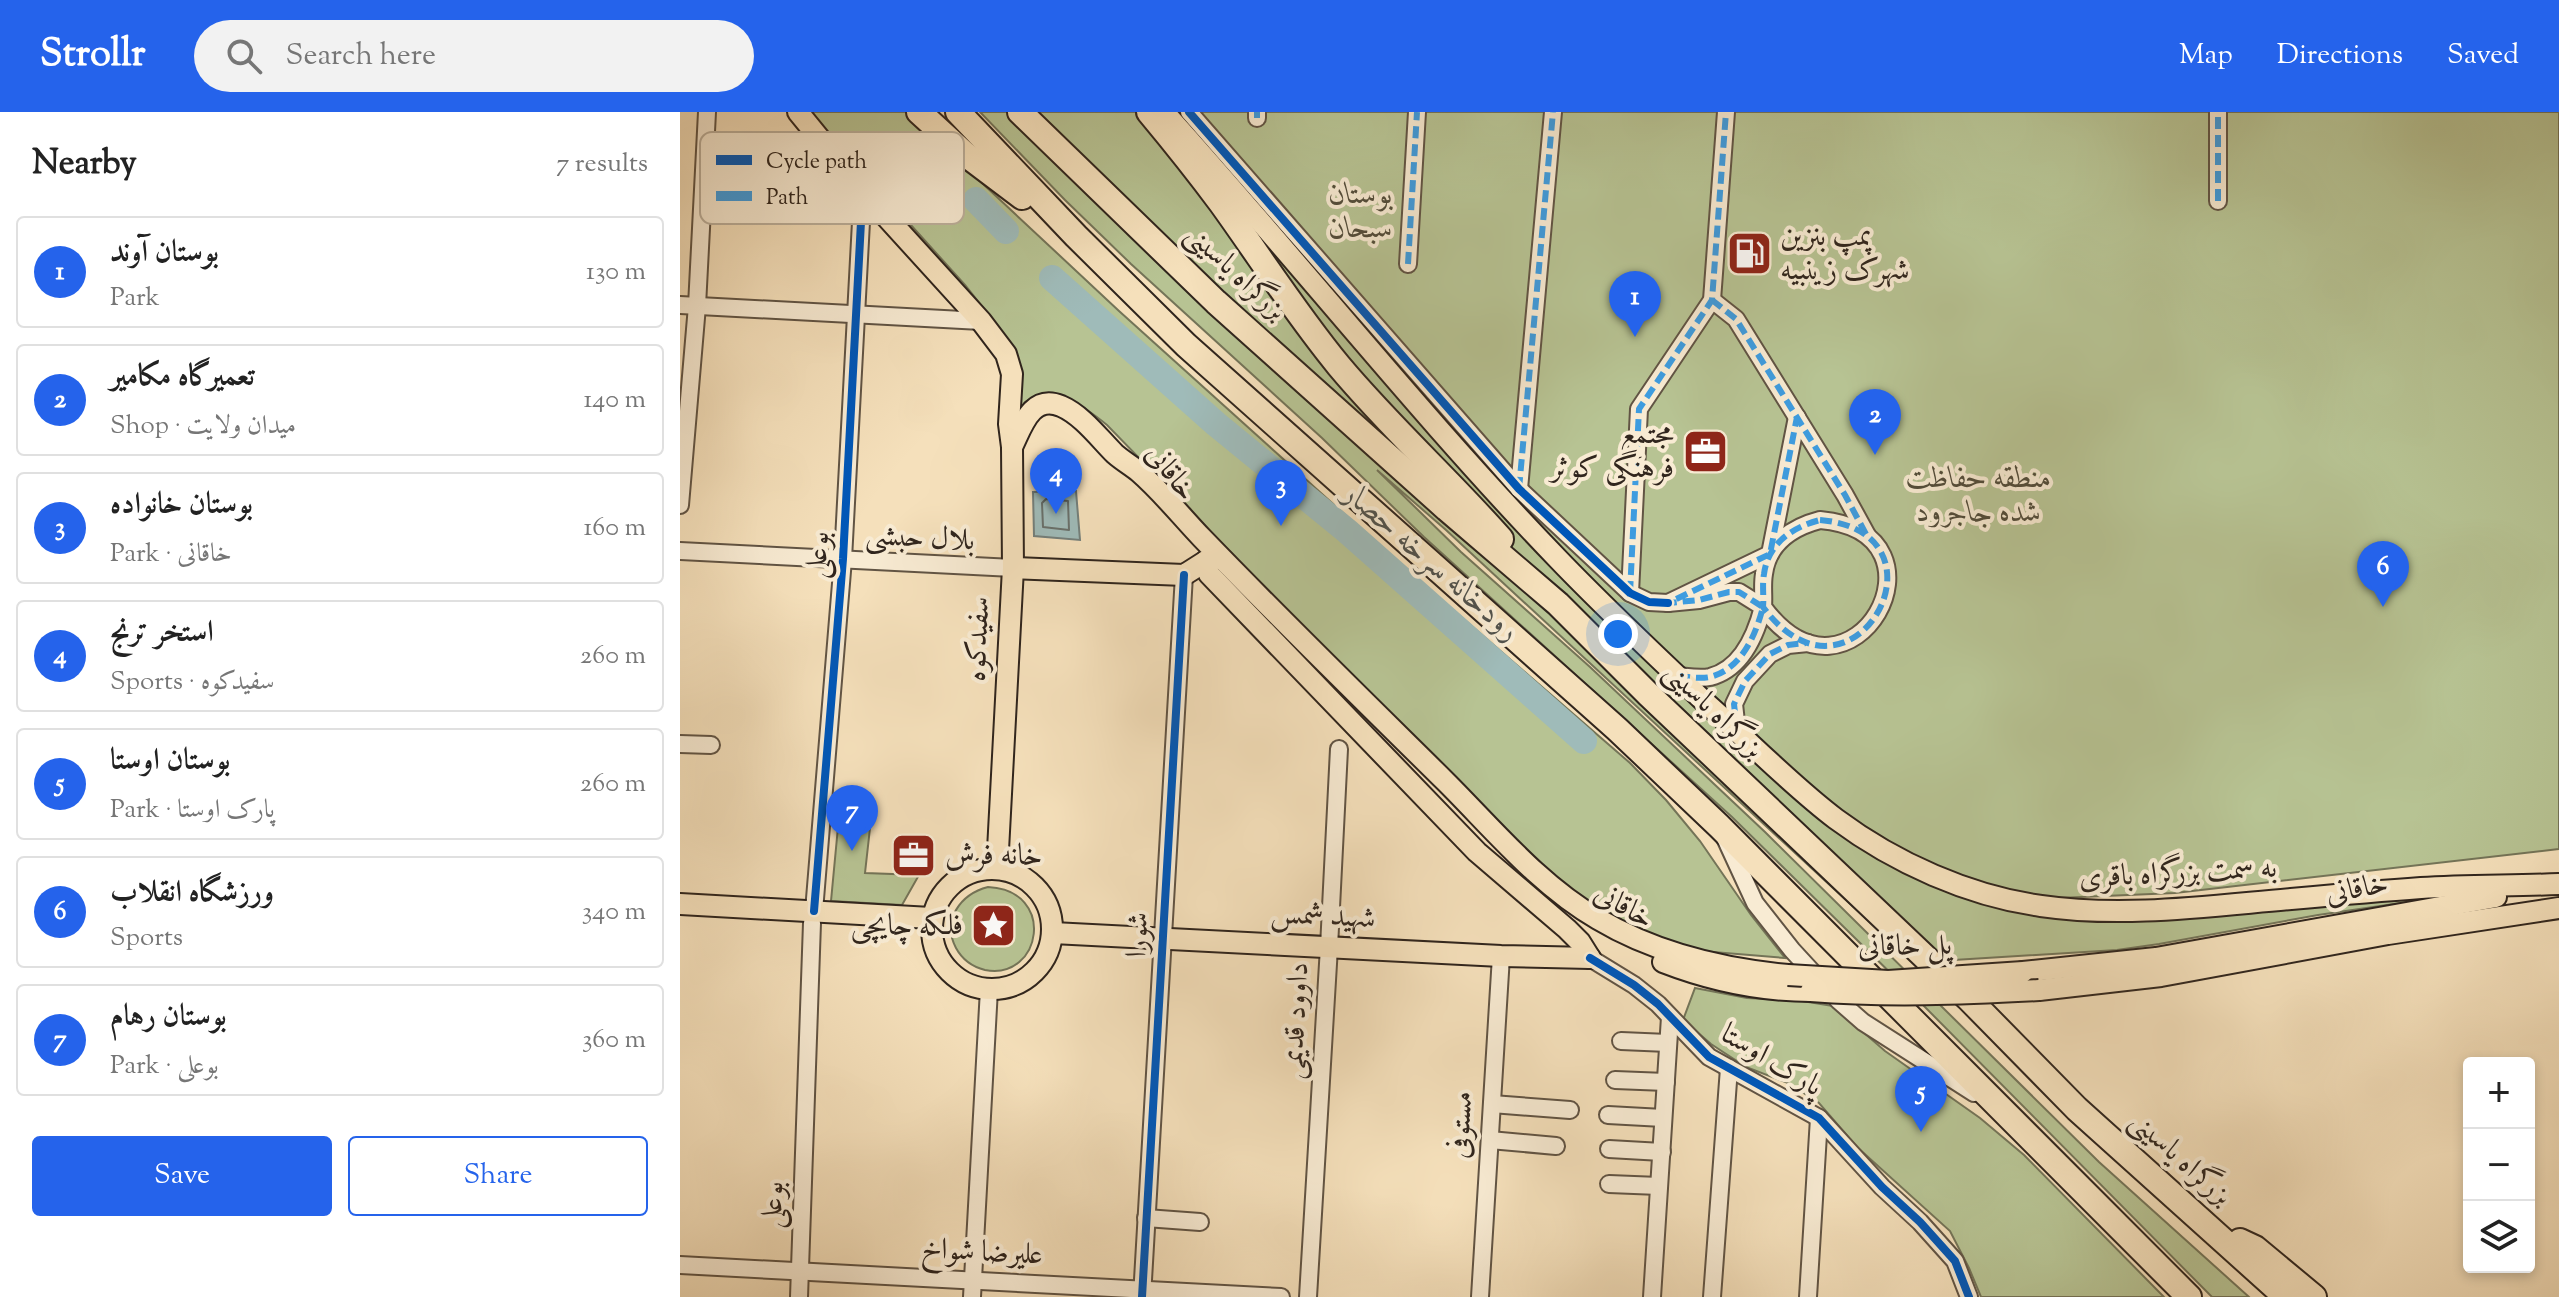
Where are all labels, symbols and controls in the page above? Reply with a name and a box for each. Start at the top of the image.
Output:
search box [194,20,754,92]
text: Strollr [40,29,146,83]
icon: search [222,34,266,78]
text: Search here [286,35,436,78]
text: Map [2179,36,2233,76]
text: Directions [2277,36,2403,76]
text: Saved [2447,36,2519,76]
legend [700,132,964,224]
text: Nearby [32,140,137,189]
text: 7 results [556,146,648,183]
text: Cycle path [766,147,867,179]
park label: بوستان سبحان [1329,174,1394,251]
text: Path [766,183,809,215]
street label: بزرگراه یاسینی [1174,214,1296,332]
place label: پمپ بنزین شهرک زینبیه [1780,216,1910,293]
fuel station icon: پمپ بنزین شهرک زینبیه [1725,230,1773,278]
text: بوستان آوند [110,232,219,275]
text: 1 [56,254,64,291]
text: 130 m [586,254,646,291]
pin: 1 [1609,271,1661,337]
text: Park [110,280,160,317]
text: تعمیرگاه مکامیر [110,356,255,399]
text: 2 [54,382,66,419]
text: 140 m [583,382,646,419]
pin: 2 [1849,389,1901,455]
text: Shop · میدان ولایت [110,408,296,445]
place label: مجتمع فرهنگی کوثر [1548,414,1674,491]
office icon: مجتمع فرهنگی کوثر [1681,428,1729,476]
street label: خاقانی [1134,435,1206,511]
pin: 4 [1030,448,1082,514]
park label: منطقه حفاظت شده جاجرود [1906,458,2052,535]
pin: 3 [1255,460,1307,526]
water label: رودخانه سرخه حصار [1330,471,1530,653]
text: بوستان خانواده [110,484,253,527]
text: 3 [55,510,65,547]
text: 160 m [583,510,646,547]
street label: بلال حبشی [864,515,976,563]
street label: بوعلی [796,530,842,580]
text: Park · خاقانی [110,536,232,573]
pin: 6 [2357,541,2409,607]
street label: سفیدکوه [955,595,1003,683]
text: استخر ترنج [110,612,214,655]
your location [1598,614,1638,654]
text: 4 [53,638,67,675]
text: 260 m [580,638,646,675]
street label: بزرگراه یاسینی [1653,651,1774,770]
text: Sports · سفیدکوه [110,664,274,701]
text: بوستان اوستا [110,740,231,783]
text: 5 [56,766,64,803]
text: 260 m [580,766,646,803]
pin: 7 [826,785,878,851]
text: Park · پارک اوستا [110,792,275,829]
office icon: خانه فرش [890,832,938,880]
place label: خانه فرش [945,835,1042,878]
street label: به سمت بزرگراه باقری [2078,846,2278,901]
street label: خاقانی [2322,863,2392,917]
text: ورزشگاه انقلاب [110,872,274,915]
street label: خاقانی [1585,873,1661,941]
street label: شهید شمس [1269,893,1377,941]
text: 6 [54,894,66,931]
text: 340 m [582,894,646,931]
place icon: فلکه چایچی [970,902,1018,950]
place label: فلکه چایچی [850,905,963,948]
street label: شورا [1116,911,1162,959]
text: Sports [110,920,183,957]
street label: پل خاقانی [1858,925,1954,969]
street label: داوود قدیمی [1272,961,1322,1081]
text: بوستان رهام [110,996,227,1039]
street label: پارک اوستا [1712,1014,1831,1109]
text: 7 [53,1022,67,1059]
text: 360 m [582,1022,646,1059]
text: Park · بوعلی [110,1048,219,1085]
map controls [2463,1057,2535,1273]
button: + [2463,1057,2535,1129]
pin: 5 [1895,1066,1947,1132]
street label: مستوفی [1439,1090,1485,1160]
street label: بزرگراه یاسینی [2119,1100,2242,1217]
button: − [2463,1129,2535,1201]
button: Save [32,1136,332,1216]
button: Share [348,1136,648,1216]
street label: بوعلی [752,1180,796,1230]
button: layers [2463,1201,2535,1273]
street label: علیرضا شواخ [920,1228,1044,1280]

